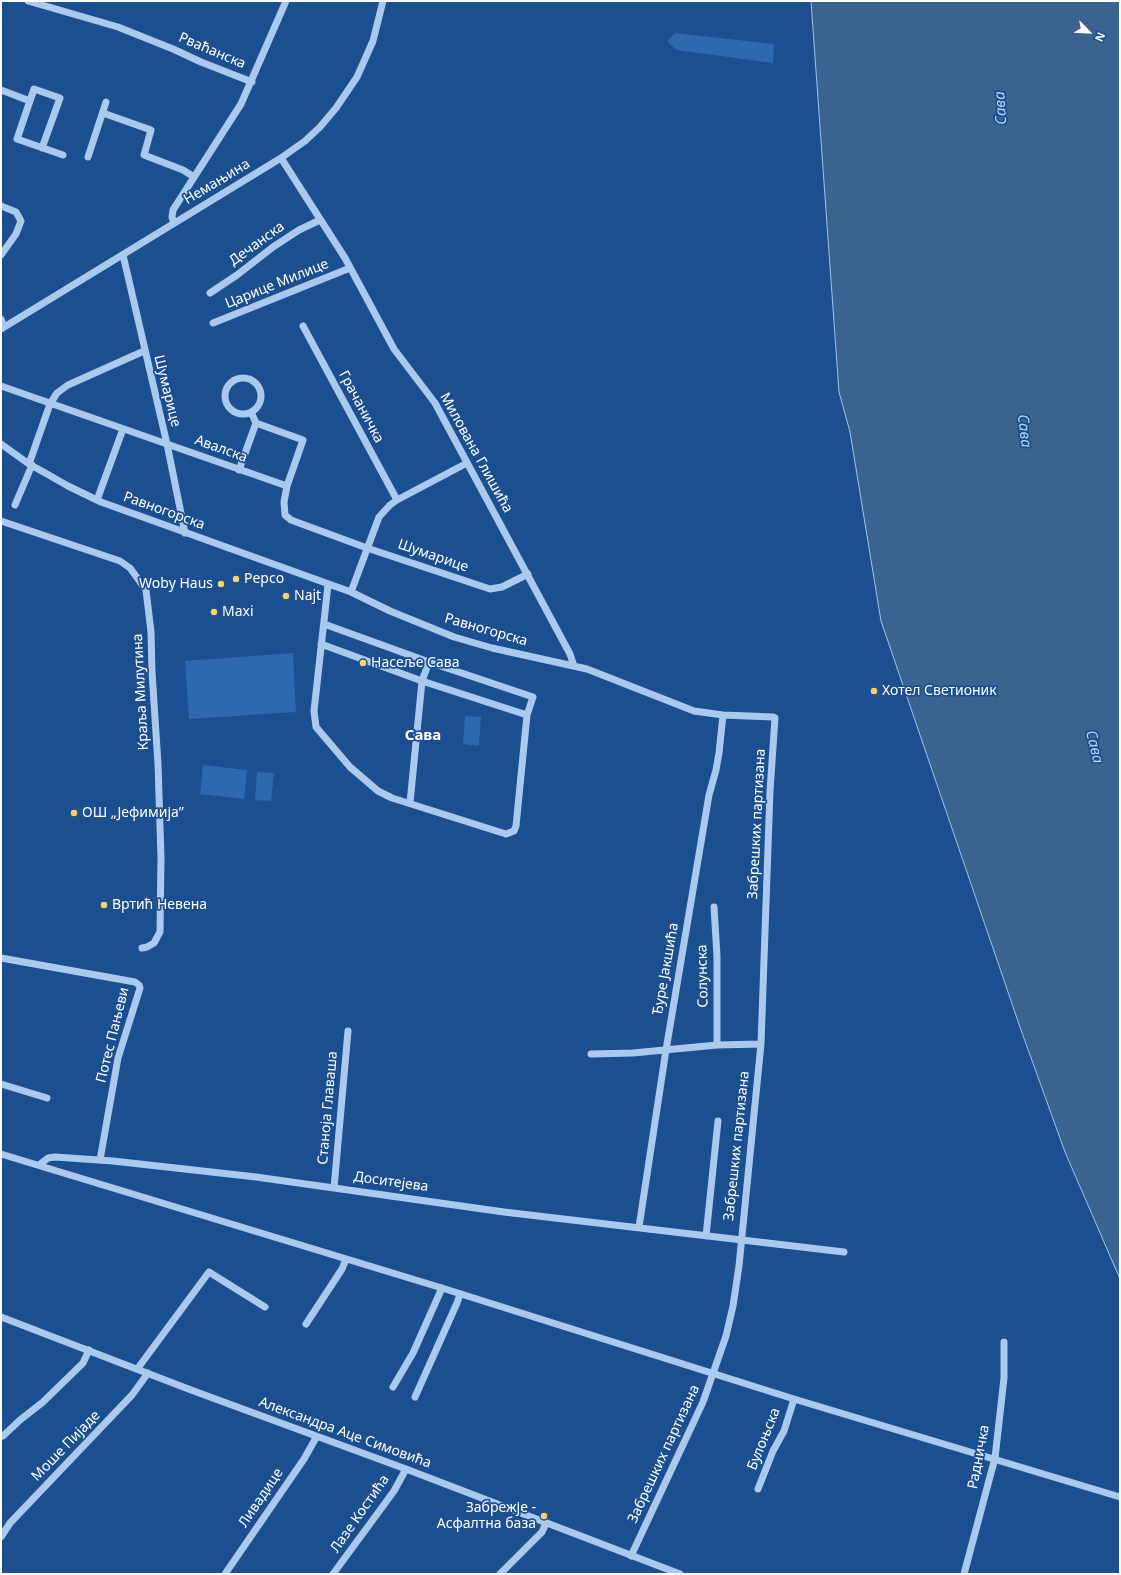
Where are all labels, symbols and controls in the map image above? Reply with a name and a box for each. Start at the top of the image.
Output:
north arrow [1069,12,1109,52]
street label: Рваћанска [176,29,248,73]
text: N [1092,30,1109,44]
water label: Сава [991,91,1011,125]
street label: Немањина [181,156,253,208]
street label: Дечанска [226,218,288,270]
street label: Царице Милице [223,256,331,312]
street label: Шумарице [150,353,184,429]
street label: Грачаничка [335,368,387,446]
street label: Милована Глишића [436,390,516,516]
water label: Сава [1013,413,1035,449]
street label: Авалска [192,432,250,466]
street label: Равногорска [121,489,207,533]
street label: Шумарице [395,536,471,576]
place label: Pepco [244,571,284,587]
marker: Pepco [231,574,241,584]
place label: Woby Haus [139,576,213,592]
marker: Woby Haus [216,579,226,589]
place label: Najt [294,588,321,604]
marker: Najt [281,591,291,601]
place label: Maxi [222,604,254,620]
marker: Maxi [209,607,219,617]
street label: Равногорска [443,610,529,650]
street label: Краља Милутина [130,633,152,751]
place label: Насеље Сава [371,655,459,671]
marker: Насеље Сава [358,658,368,668]
place label: Хотел Светионик [882,683,997,699]
marker: Хотел Светионик [869,686,879,696]
district label: Сава [405,727,441,745]
water label: Сава [1081,729,1107,765]
street label: Забрешких партизана [745,748,769,900]
place label: ОШ „Јефимија” [82,805,184,821]
marker: ОШ „Јефимија” [69,808,79,818]
place label: Вртић Невена [112,897,207,913]
marker: Вртић Невена [99,900,109,910]
street label: Ђуре Јакшића [650,922,682,1016]
street label: Солунска [694,944,712,1008]
street label: Потес Пањеви [93,985,133,1085]
street label: Станоја Главаша [315,1051,341,1165]
street label: Забрешких партизана [721,1070,753,1222]
street label: Доситејева [353,1168,429,1196]
street label: Забрешких партизана [625,1382,703,1526]
street label: Александра Аце Симовића [256,1394,434,1472]
street label: Булоњска [744,1405,784,1473]
street label: Моше Пијаде [28,1407,104,1485]
street label: Радничка [965,1424,993,1490]
street label: Ливадице [235,1465,287,1531]
street label: Лазе Костића [327,1472,393,1556]
place label: Забрежје - Асфалтна база [437,1500,536,1532]
marker: Забрежје - Асфалтна база [539,1511,549,1521]

